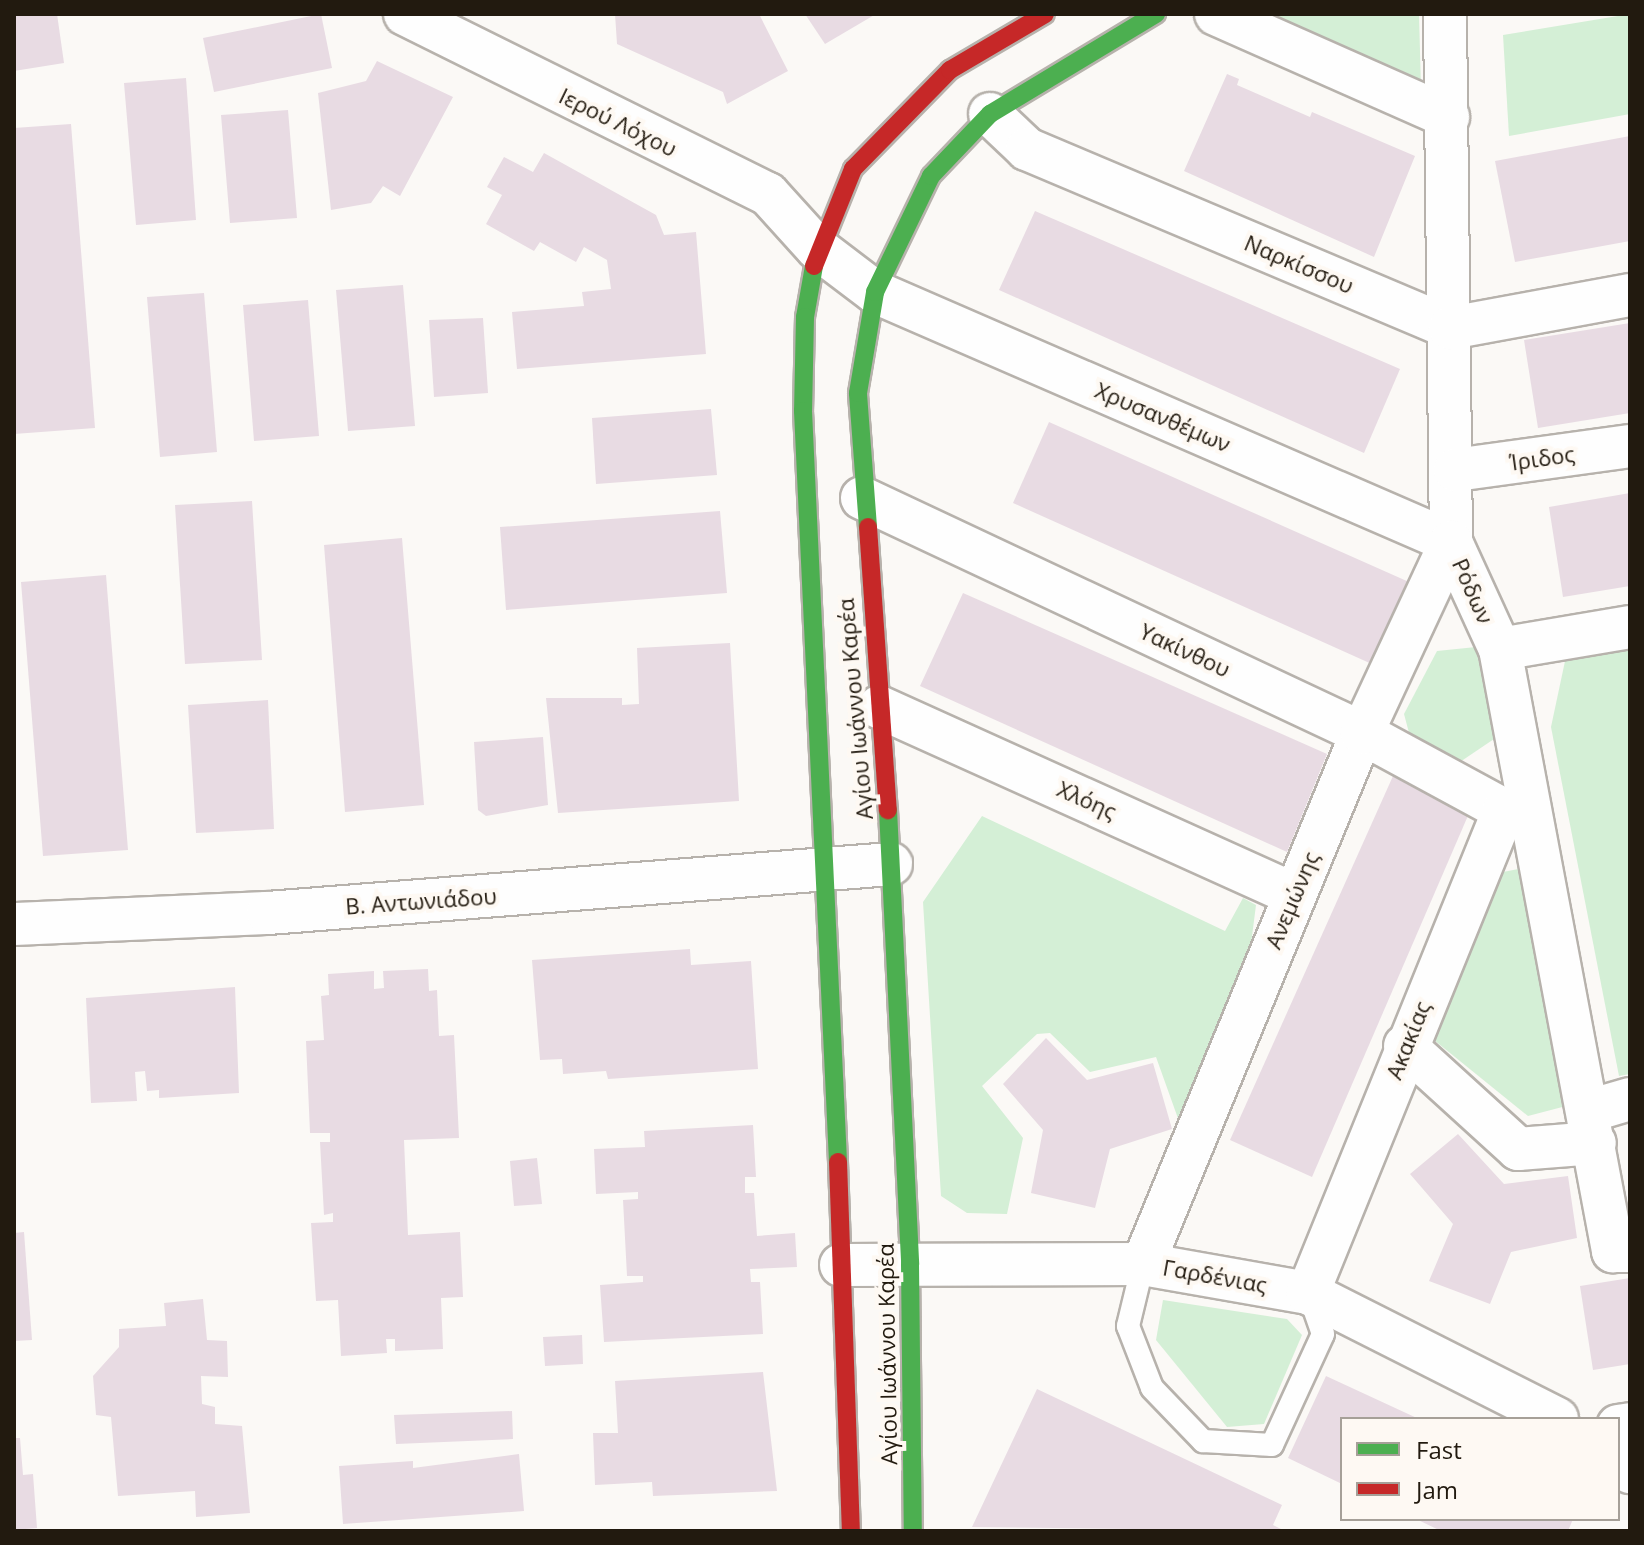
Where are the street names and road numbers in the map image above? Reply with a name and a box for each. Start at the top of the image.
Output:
street label: Ιερού Λόχου [555,82,681,162]
street label: Ναρκίσσου [1241,229,1357,299]
street label: Χρυσανθέμων [1091,377,1235,457]
street label: Ίριδος [1508,440,1576,476]
street label: Ρόδων [1447,554,1499,628]
street label: Αγίου Ιωάννου Καρέα [832,597,878,821]
street label: Υακίνθου [1136,618,1234,682]
street label: Χλόης [1053,775,1121,825]
street label: Ανεμώνης [1260,847,1324,953]
street label: Β. Αντωνιάδου [344,883,498,919]
street label: Ακακίας [1380,997,1436,1083]
street label: Αγίου Ιωάννου Καρέα [872,1243,902,1465]
street label: Γαρδένιας [1161,1254,1269,1298]

